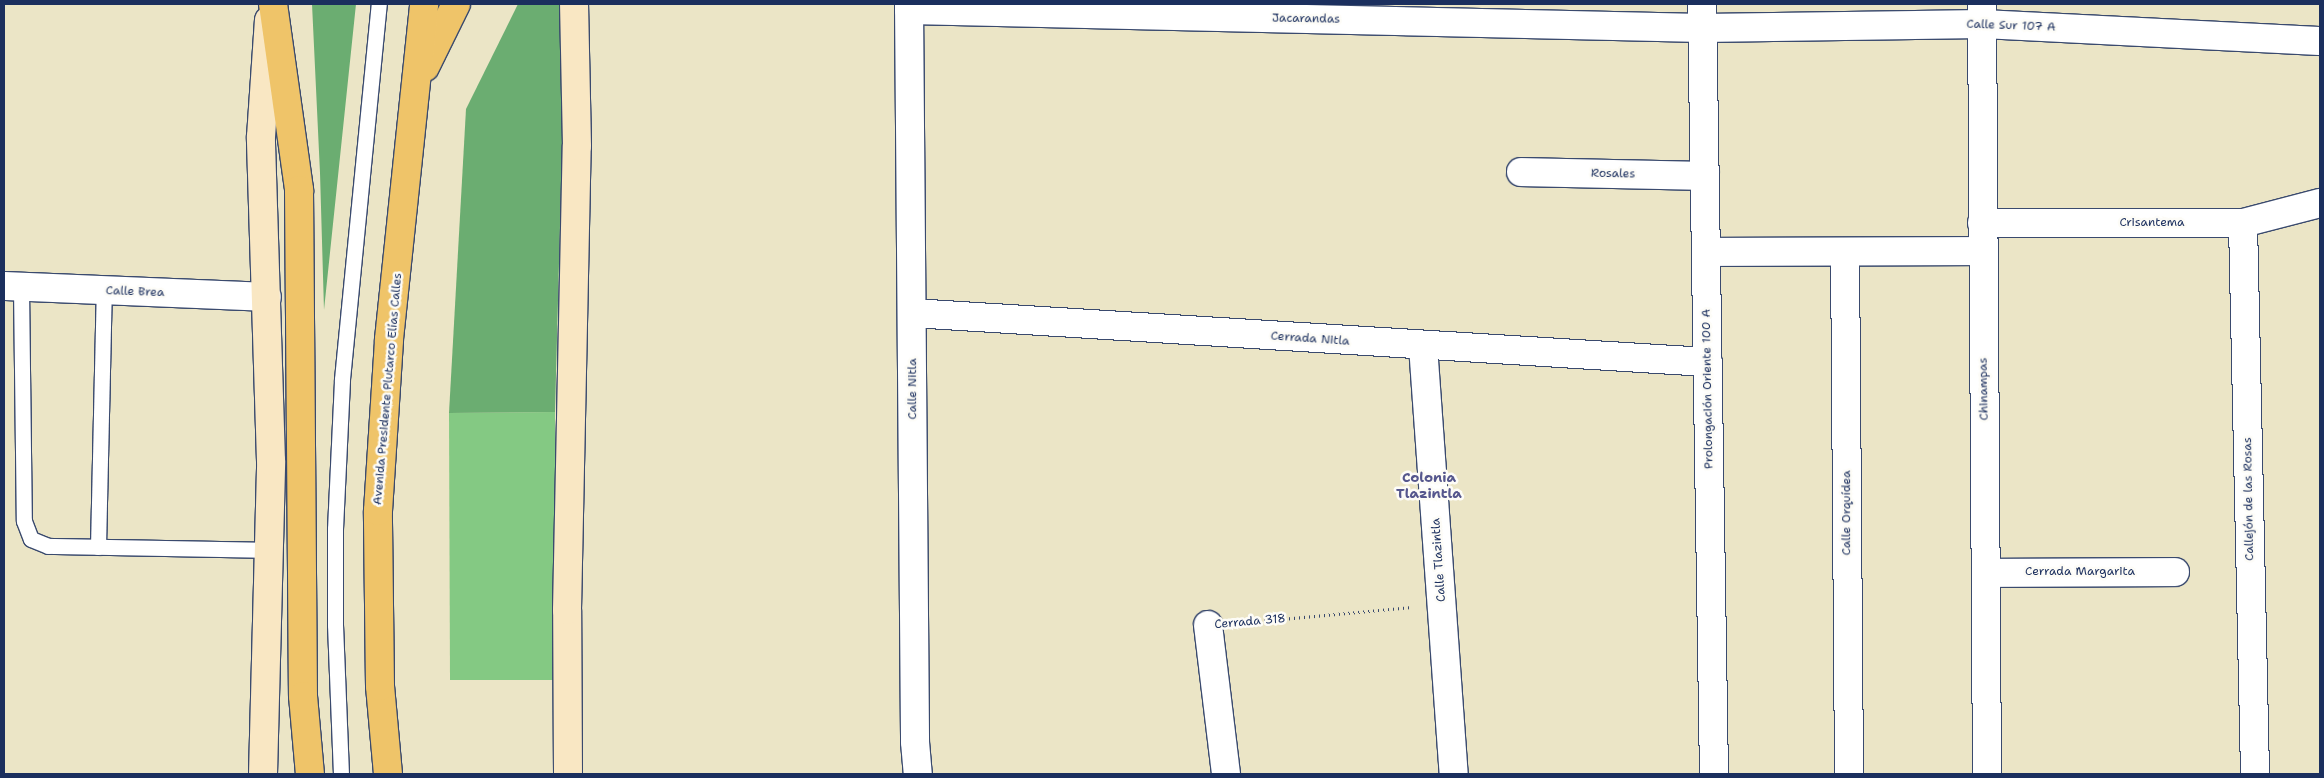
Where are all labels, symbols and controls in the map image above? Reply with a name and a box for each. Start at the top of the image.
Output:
street label: Jacarandas [1272,11,1340,27]
street label: Calle Sur 107 A [1966,17,2056,35]
street label: Rosales [1591,166,1635,182]
street label: Crisantema [2119,216,2185,230]
street label: Avenida Presidente Plutarco Elías Calles [371,272,405,506]
street label: Calle Brea [105,284,165,300]
street label: Prolongación Oriente 100 A [1699,309,1717,469]
street label: Cerrada Nitla [1270,329,1350,349]
street label: Chinampas [1976,357,1992,421]
street label: Calle Nitla [906,358,920,420]
street label: Callejón de las Rosas [2241,437,2257,561]
district label: Colonia Tlazintla [1396,469,1462,502]
street label: Calle Orquídea [1840,471,1854,555]
street label: Calle Tlazintla [1429,518,1449,602]
street label: Cerrada Margarita [2025,565,2135,579]
street label: Cerrada 318 [1214,612,1286,632]

